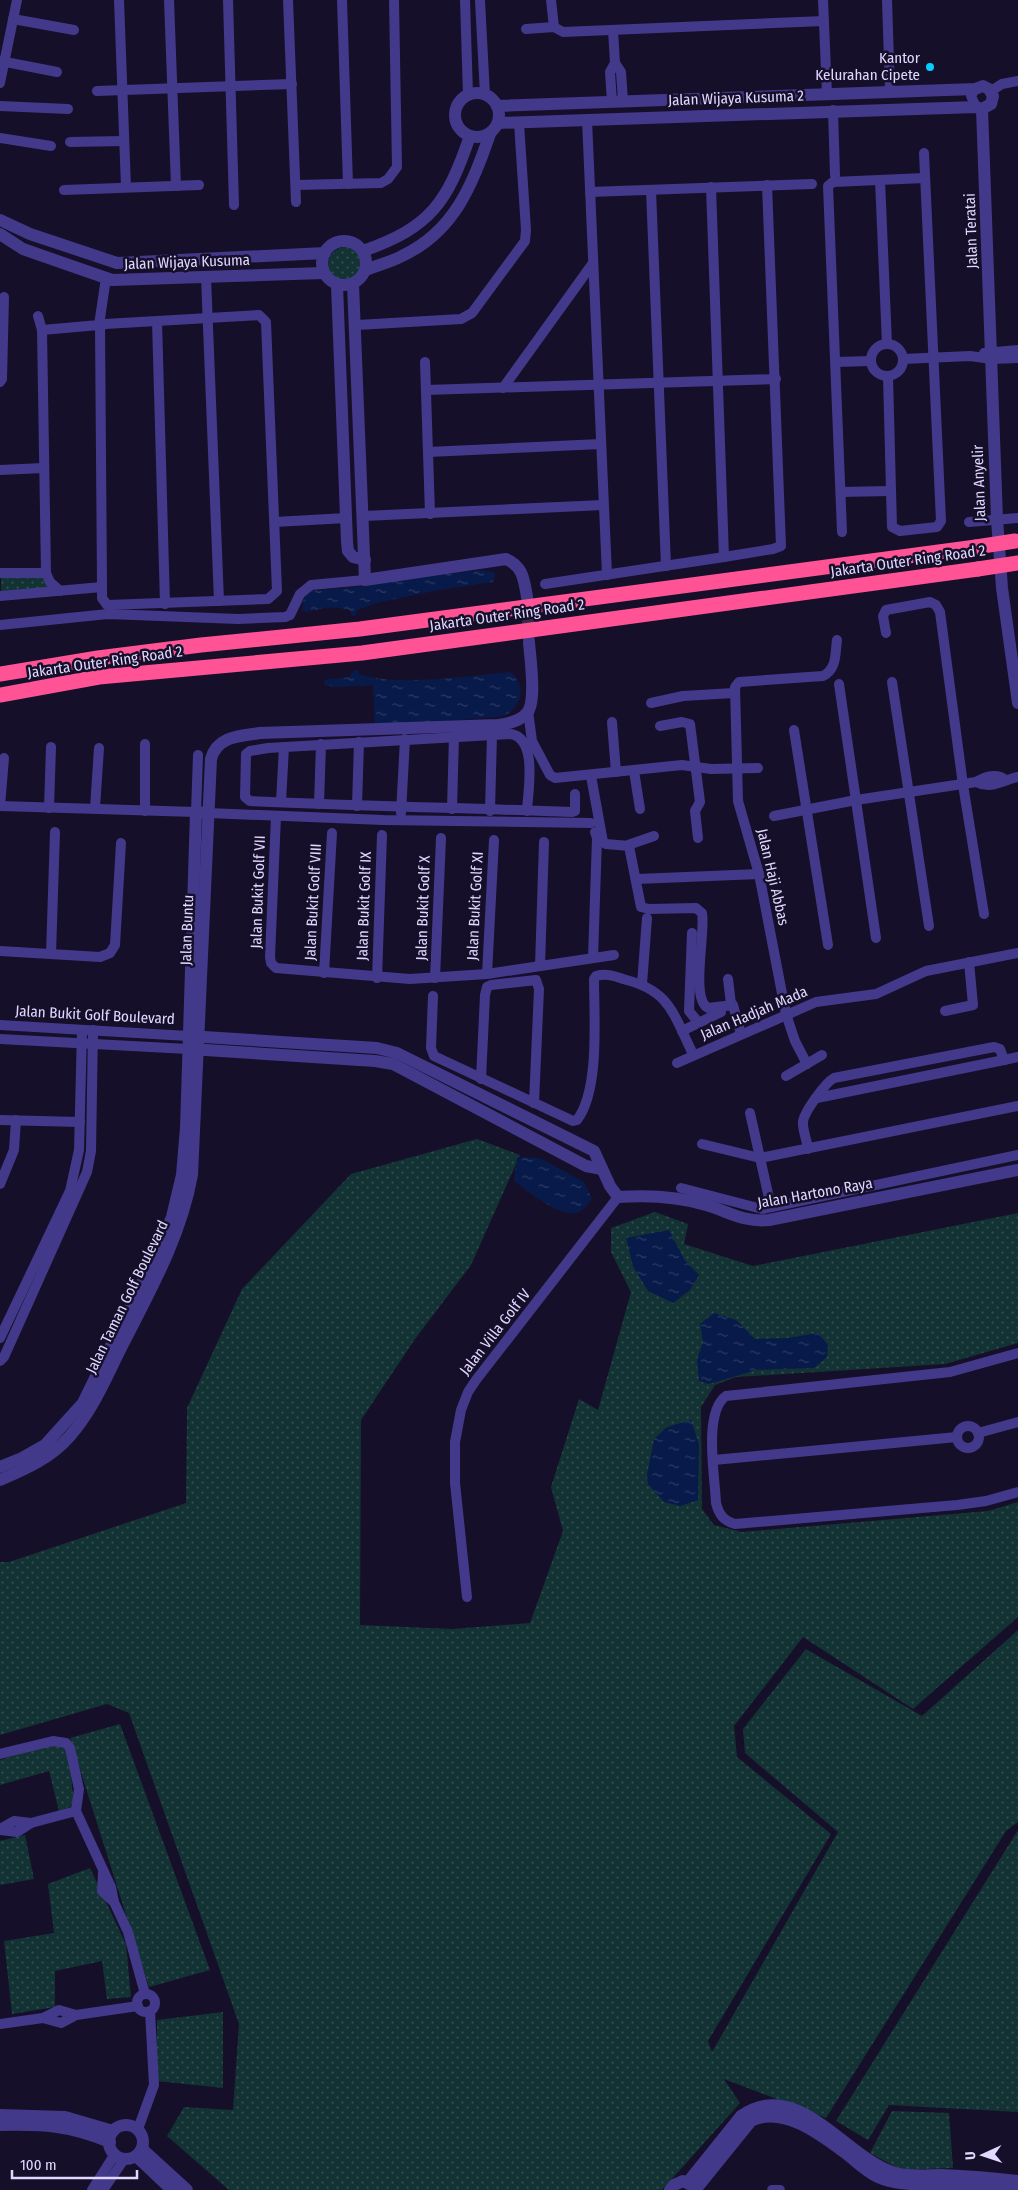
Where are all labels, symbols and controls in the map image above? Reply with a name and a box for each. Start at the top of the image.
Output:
place label: Kantor Kelurahan Cipete [815,49,921,84]
marker: Kantor Kelurahan Cipete [924,61,936,73]
street label: Jalan Wijaya Kusuma 2 [668,87,805,109]
street label: Jalan Teratai [961,193,981,269]
street label: Jalan Wijaya Kusuma [124,251,250,273]
street label: Jalan Anyelir [969,444,989,522]
street label: Jakarta Outer Ring Road 2 [829,541,987,581]
street label: Jakarta Outer Ring Road 2 [428,595,586,635]
street label: Jakarta Outer Ring Road 2 [26,642,184,682]
street label: Jalan Haji Abbas [753,827,793,927]
street label: Jalan Bukit Golf VII [247,835,269,949]
street label: Jalan Bukit Golf VIII [301,843,325,961]
street label: Jalan Bukit Golf IX [353,851,375,961]
street label: Jalan Bukit Golf XI [463,851,487,961]
street label: Jalan Bukit Golf X [412,854,434,961]
street label: Jalan Buntu [177,894,197,966]
street label: Jalan Hadjah Mada [698,982,810,1044]
street label: Jalan Bukit Golf Boulevard [15,1002,175,1028]
street label: Jalan Hartono Raya [756,1174,874,1212]
street label: Jalan Taman Golf Boulevard [82,1217,172,1377]
street label: Jalan Villa Golf IV [456,1285,534,1379]
north arrow [958,2130,1008,2180]
scale bar [12,2148,138,2180]
text: U [962,2151,979,2160]
text: 100 m [20,2156,57,2174]

